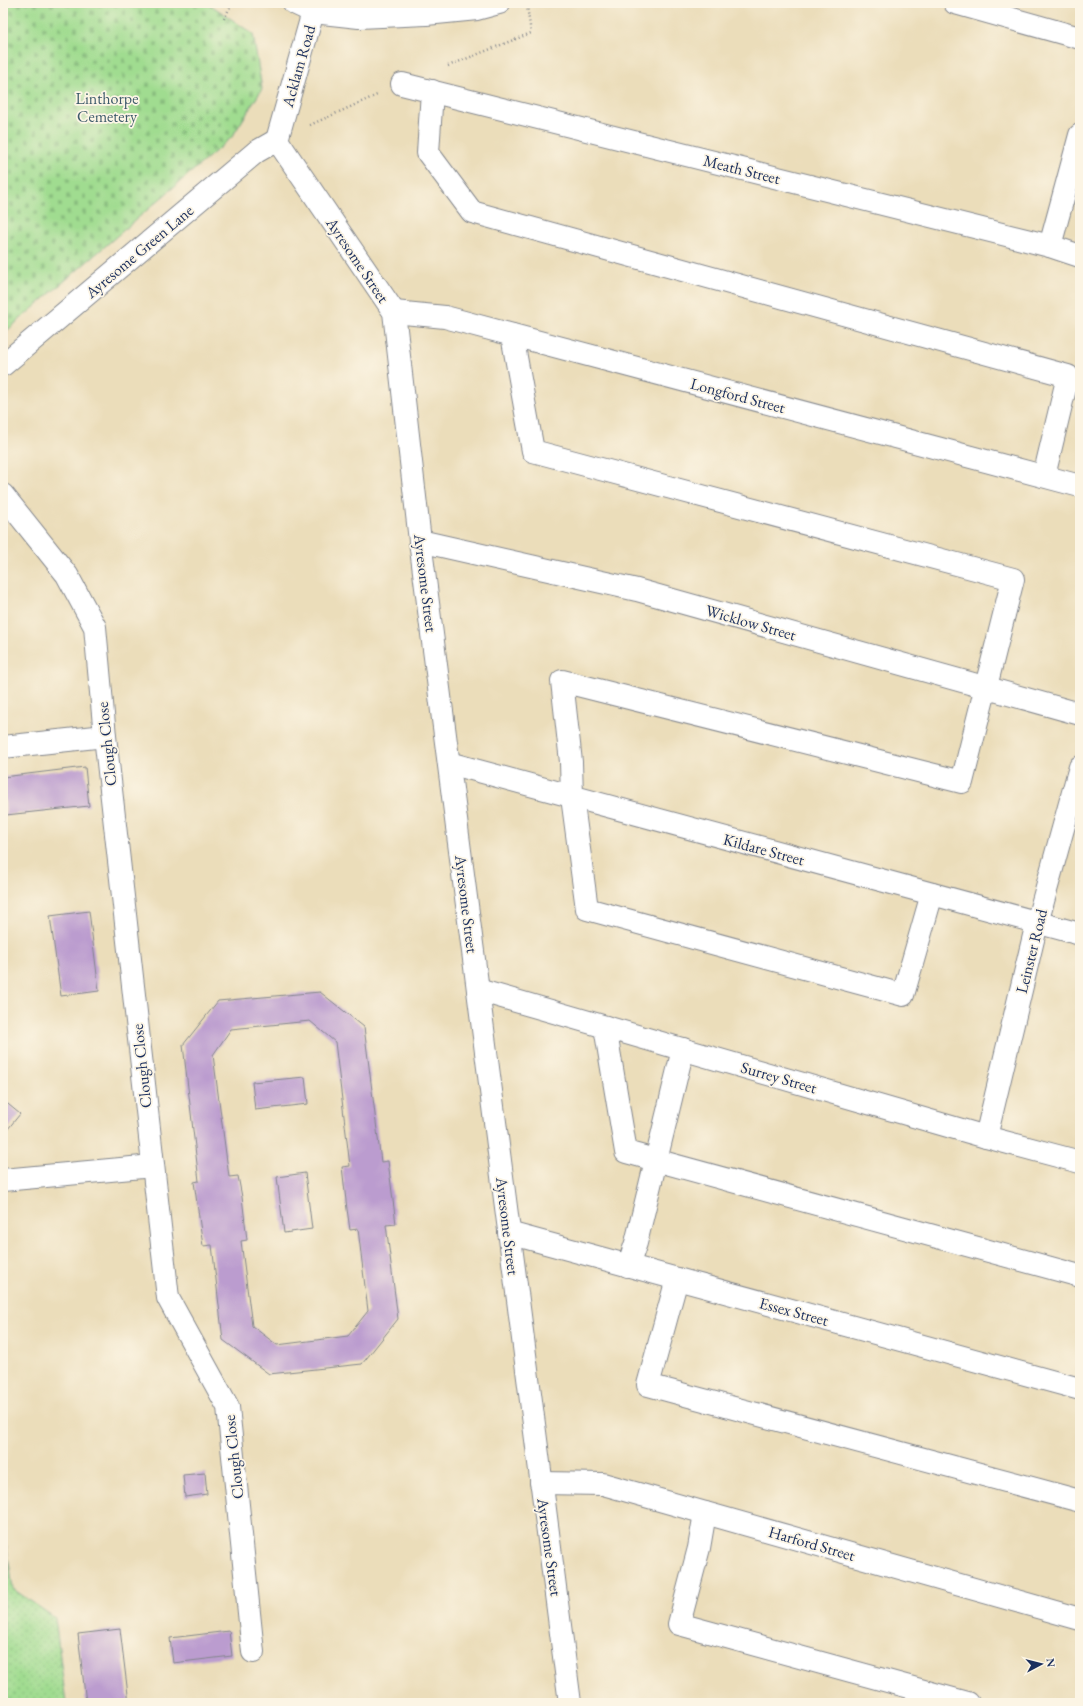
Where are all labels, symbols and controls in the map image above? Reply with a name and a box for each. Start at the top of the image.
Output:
street label: Acklam Road [276,22,320,111]
park label: Linthorpe Cemetery [76,88,138,127]
street label: Meath Street [701,150,782,189]
street label: Ayresome Green Lane [80,200,198,303]
street label: Ayresome Street [321,213,394,307]
street label: Longford Street [688,373,787,418]
street label: Ayresome Street [409,532,442,633]
street label: Wicklow Street [703,600,799,645]
street label: Clough Close [92,701,121,787]
street label: Kildare Street [721,829,807,870]
street label: Ayresome Street [450,853,483,954]
street label: Leinster Road [1011,906,1052,996]
street label: Clough Close [127,1023,156,1109]
street label: Surrey Street [738,1057,819,1098]
street label: Ayresome Street [491,1175,524,1276]
street label: Essex Street [757,1292,831,1331]
street label: Clough Close [219,1414,248,1500]
street label: Ayresome Street [532,1496,567,1597]
street label: Harford Street [766,1521,858,1566]
north arrow [1021,1644,1061,1684]
text: N [1043,1658,1058,1668]

